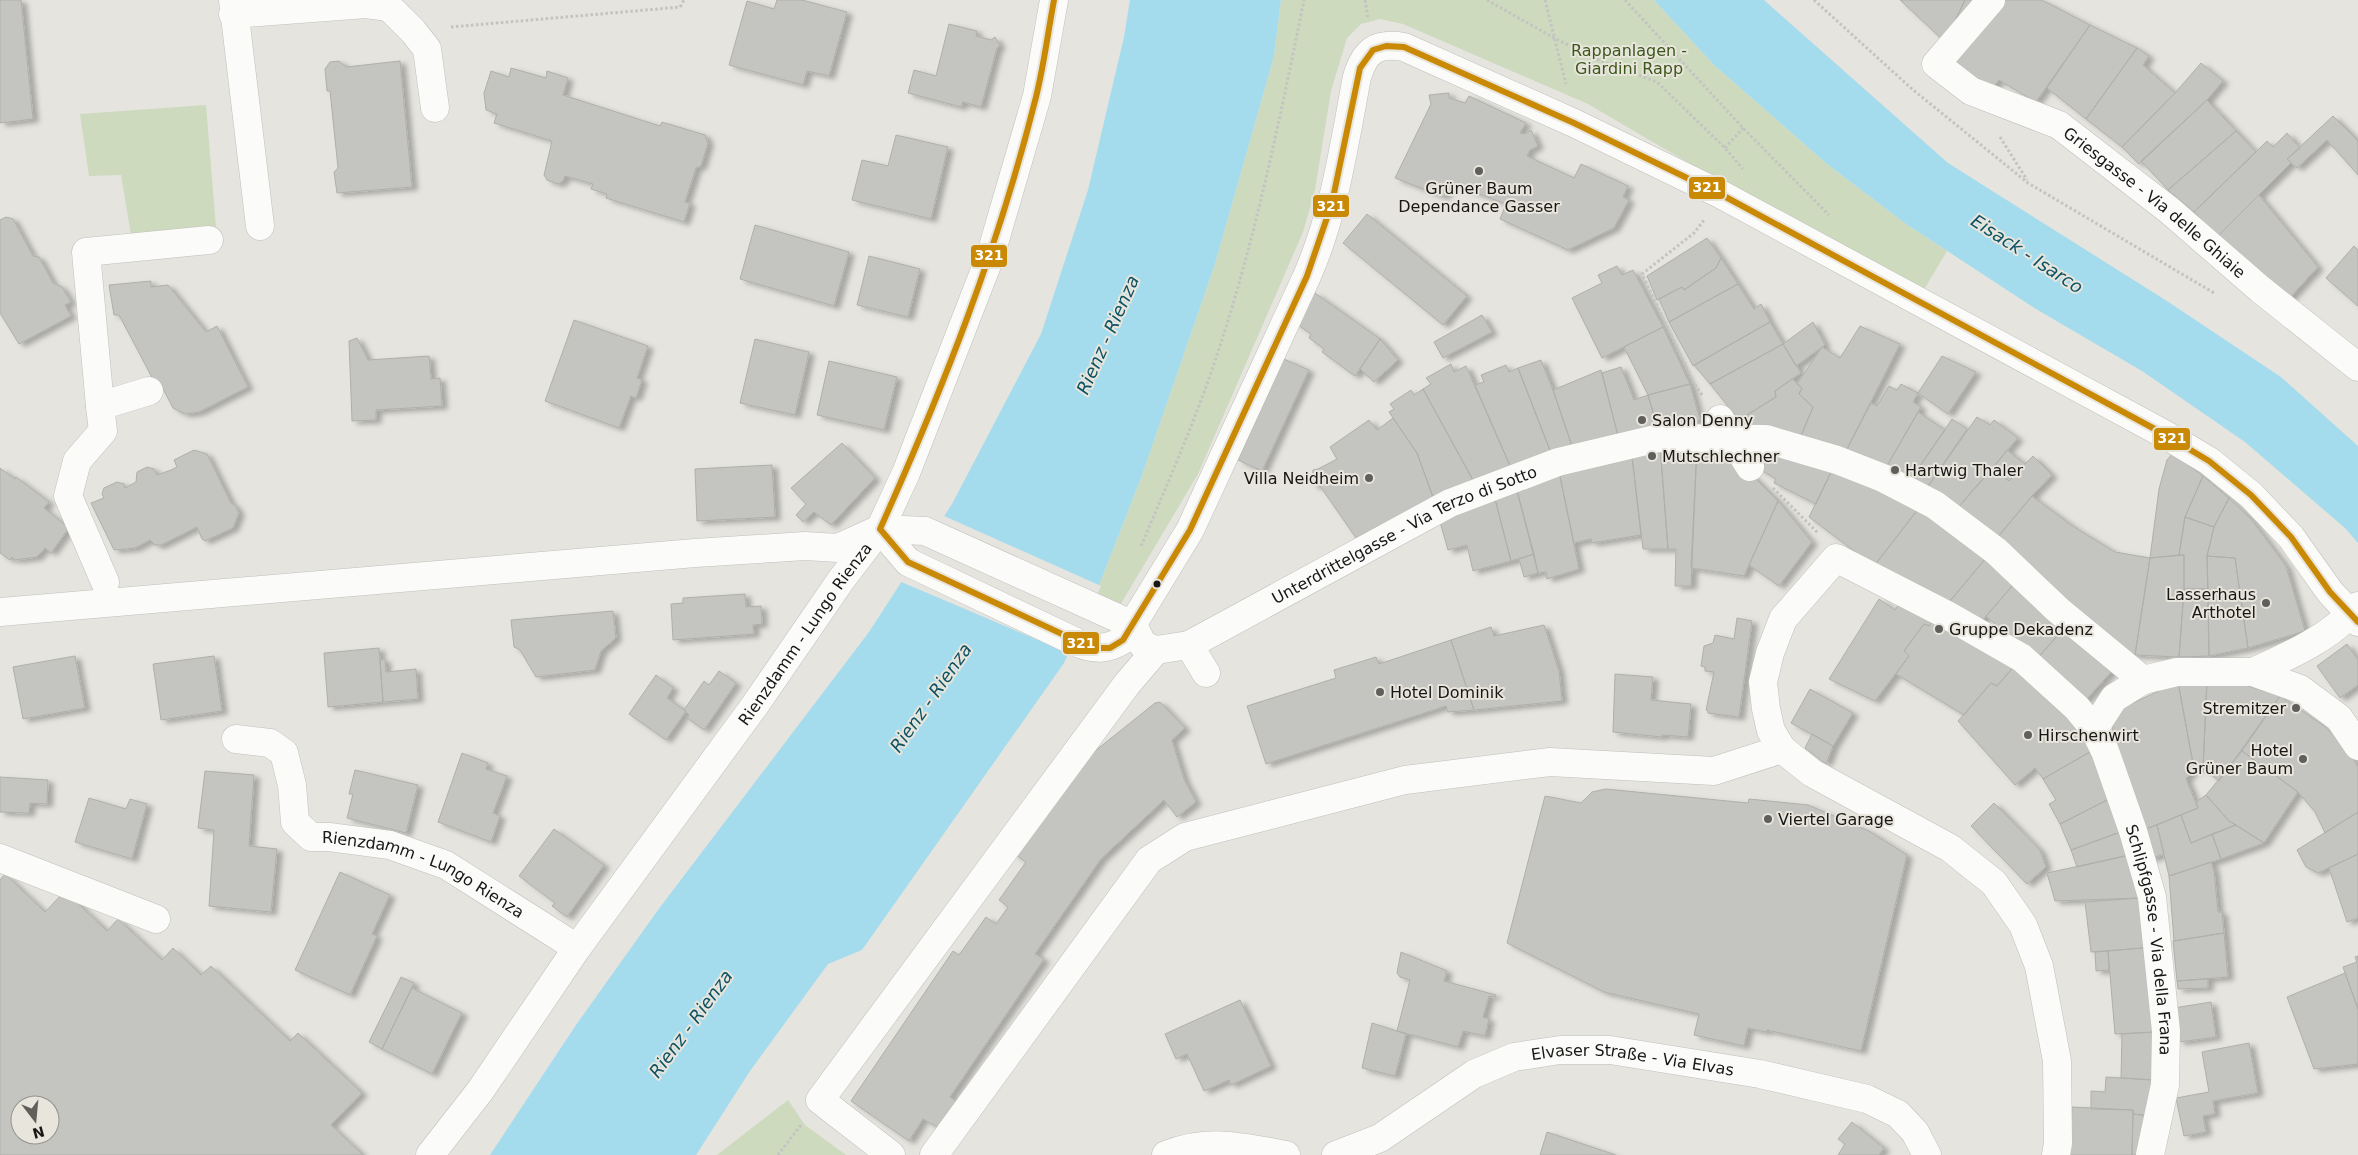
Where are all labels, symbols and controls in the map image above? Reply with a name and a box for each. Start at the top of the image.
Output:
park label: Rappanlagen - Giardini Rapp [1571,41,1687,78]
street label: Griesgasse - Via delle Ghiaie [2060,123,2249,282]
marker: Grüner Baum Dependance Gasser [1473,165,1485,177]
line badge: 321 [1688,176,1726,200]
place label: Grüner Baum Dependance Gasser [1398,179,1560,216]
text: 321 [1692,179,1722,195]
line badge: 321 [1312,194,1350,218]
text: 321 [1316,198,1346,214]
water label: Eisack - Isarco [1967,210,2087,298]
line badge: 321 [970,244,1008,268]
text: 321 [974,247,1004,263]
water label: Rienz - Rienza [1072,272,1143,397]
place label: Salon Denny [1652,411,1753,430]
marker: Salon Denny [1636,414,1648,426]
line badge: 321 [2153,427,2191,451]
text: 321 [2157,430,2187,446]
place label: Mutschlechner [1662,447,1780,466]
marker: Mutschlechner [1646,450,1658,462]
place label: Hartwig Thaler [1905,461,2023,480]
street label: Unterdrittelgasse - Via Terzo di Sotto [1269,462,1540,608]
marker: Hartwig Thaler [1889,464,1901,476]
place label: Villa Neidheim [1244,469,1359,488]
marker: Villa Neidheim [1363,472,1375,484]
street label: Rienzdamm - Lungo Rienza [734,539,876,729]
unlabelled marker [1152,579,1162,589]
place label: Lasserhaus Arthotel [2166,585,2256,622]
marker: Lasserhaus Arthotel [2260,597,2272,609]
place label: Gruppe Dekadenz [1949,620,2093,639]
marker: Gruppe Dekadenz [1933,623,1945,635]
line badge: 321 [1062,631,1100,655]
text: 321 [1066,635,1096,651]
water label: Rienz - Rienza [885,639,976,756]
place label: Hotel Dominik [1390,683,1504,702]
marker: Hotel Dominik [1374,686,1386,698]
place label: Stremitzer [2202,699,2286,718]
marker: Stremitzer [2290,702,2302,714]
place label: Hirschenwirt [2038,726,2139,745]
marker: Hirschenwirt [2022,729,2034,741]
place label: Hotel Grüner Baum [2186,741,2293,778]
marker: Hotel Grüner Baum [2297,753,2309,765]
place label: Viertel Garage [1778,810,1894,829]
marker: Viertel Garage [1762,813,1774,825]
street label: Schlipfgasse - Via della Frana [2121,822,2175,1056]
street label: Rienzdamm - Lungo Rienza [322,828,528,922]
water label: Rienz - Rienza [645,966,737,1082]
street label: Elvaser Straße - Via Elvas [1530,1040,1735,1080]
north arrow [10,1095,60,1145]
text: N [31,1123,46,1142]

